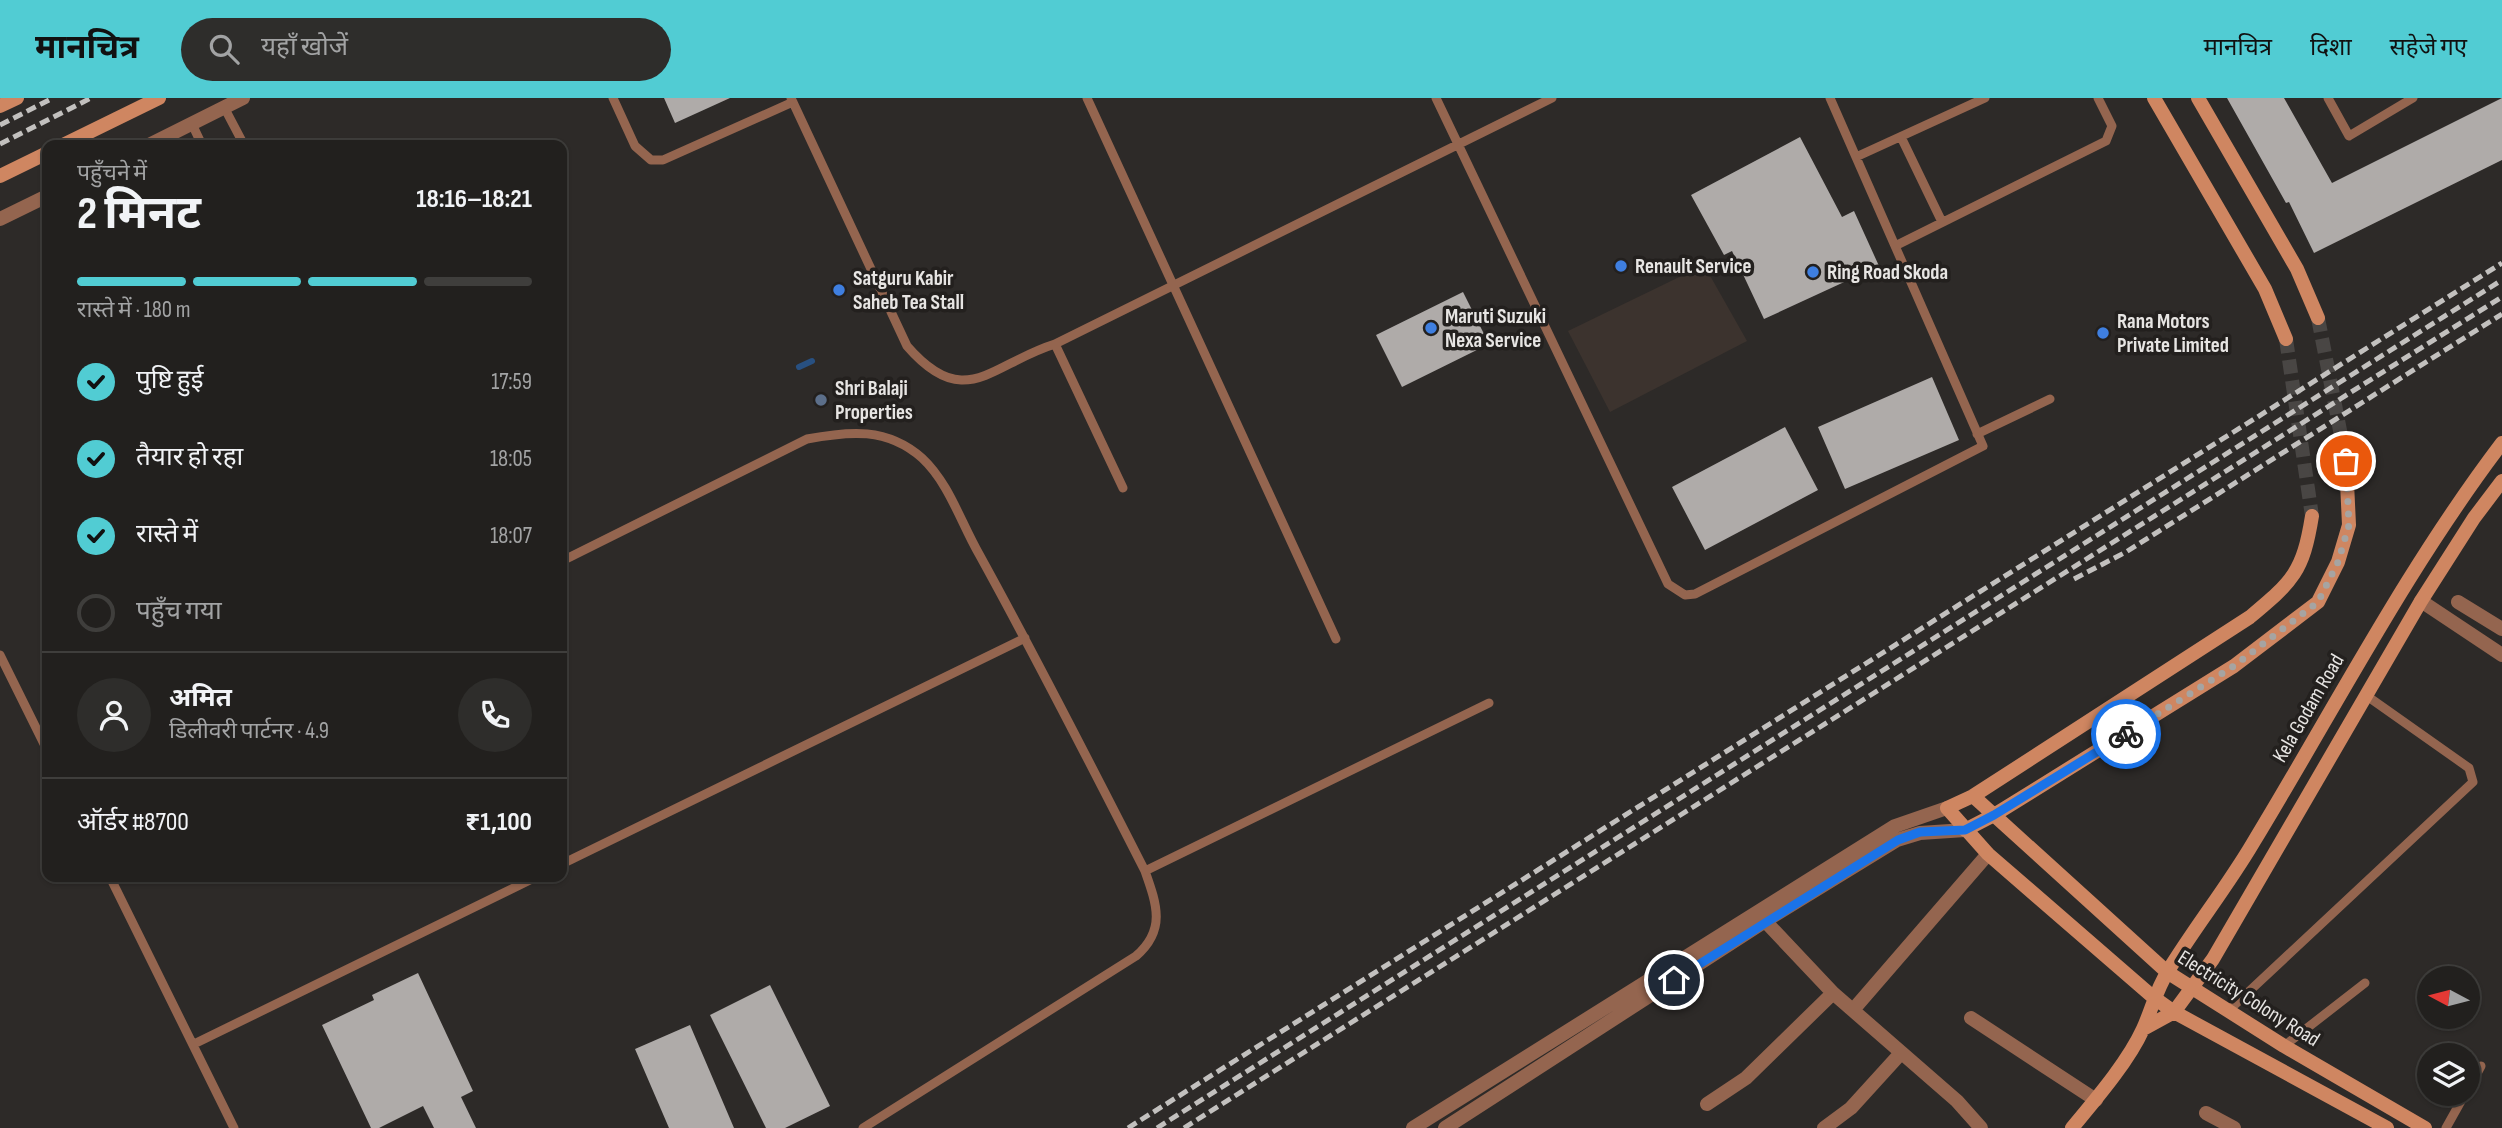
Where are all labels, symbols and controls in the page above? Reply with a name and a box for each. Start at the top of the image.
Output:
search box [181,18,671,81]
text: मानचित्र [35,28,139,68]
icon: search [205,30,243,68]
text: यहाँ खोजें [261,32,348,63]
text: मानचित्र [2204,33,2272,62]
text: दिशा [2310,33,2352,62]
text: सहेजे गए [2390,33,2467,62]
text: पहुँचने में [77,159,147,187]
text: 18:16–18:21 [416,184,532,215]
text: 2 मिनट [77,187,201,242]
place label: Renault Service [1635,254,1752,279]
marker: Renault Service [1613,258,1629,274]
place label: Ring Road Skoda [1827,260,1948,285]
marker: Ring Road Skoda [1805,264,1821,280]
place label: Satguru Kabir Saheb Tea Stall [853,266,964,315]
marker: Satguru Kabir Saheb Tea Stall [831,282,847,298]
text: रास्ते में · 180 m [77,296,191,324]
place label: Maruti Suzuki Nexa Service [1445,304,1546,353]
place label: Rana Motors Private Limited [2117,309,2229,358]
marker: Maruti Suzuki Nexa Service [1423,320,1439,336]
marker: Rana Motors Private Limited [2095,325,2111,341]
icon: check [77,363,115,401]
text: पुष्टि हुई [136,365,203,396]
text: 17:59 [491,368,532,396]
place label: Shri Balaji Properties [835,376,913,425]
marker: Shri Balaji Properties [813,392,829,408]
pin [2316,431,2376,491]
icon: check [77,440,115,478]
text: तैयार हो रहा [136,442,243,473]
icon: bag [2327,442,2365,480]
text: 18:05 [490,445,532,473]
icon: check [77,517,115,555]
text: रास्ते में [136,519,198,550]
text: 18:07 [490,522,532,550]
text: पहुँच गया [136,596,222,627]
street label: Kela Godam Road [2267,650,2349,767]
button: person [77,678,151,752]
button: phone [458,678,532,752]
text: अमित [169,683,232,714]
courier [2091,699,2161,769]
icon: bike [2107,715,2145,753]
text: डिलीवरी पार्टनर · 4.9 [169,717,329,745]
text: ऑर्डर #8700 [77,807,189,838]
text: ₹1,100 [465,807,532,838]
street label: Electricity Colony Road [2173,945,2324,1052]
pin [1644,950,1704,1010]
icon: home [1655,961,1693,999]
north arrow [2417,966,2480,1029]
map controls [2417,966,2480,1106]
button: layers [2417,1043,2480,1106]

